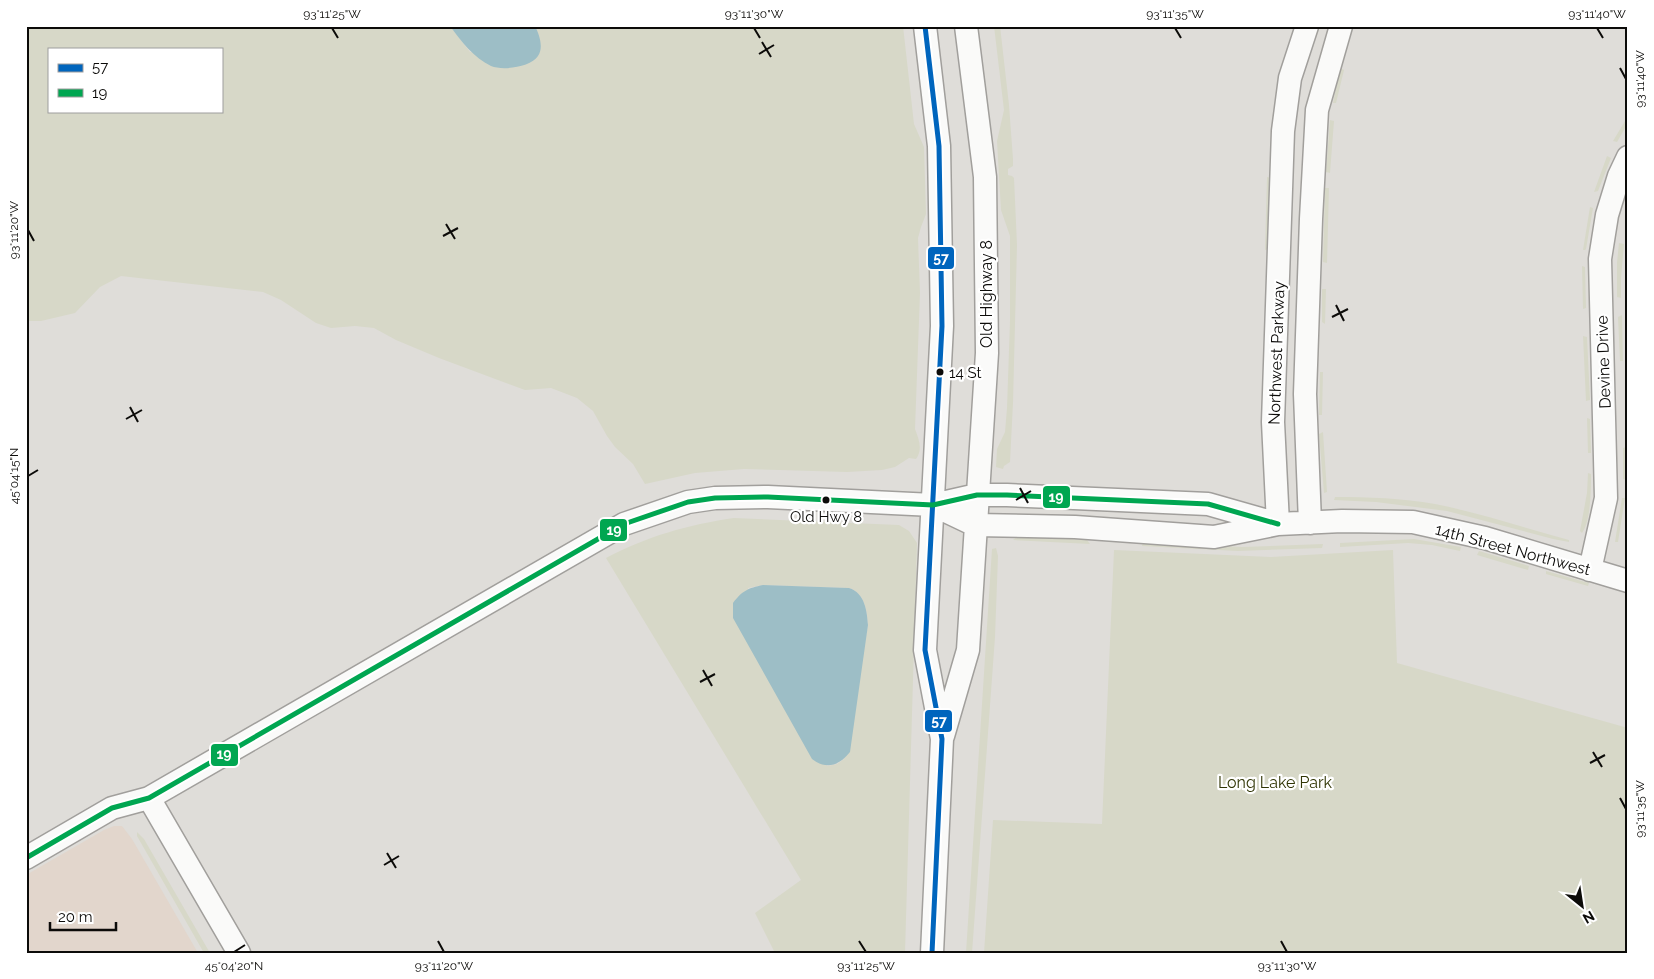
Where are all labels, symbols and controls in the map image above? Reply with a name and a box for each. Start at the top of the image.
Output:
text: 93°11'25"W [303,7,361,21]
text: 93°11'30"W [725,7,784,21]
text: 93°11'35"W [1146,7,1204,21]
text: 93°11'40"W [1568,7,1626,21]
legend [48,48,222,112]
text: 93°11'40"W [1633,50,1647,108]
text: 57 [92,58,108,76]
text: 19 [92,84,107,102]
text: 93°11'20"W [7,200,21,259]
street label: Old Highway 8 [977,240,996,348]
line badge: 57 [927,246,955,270]
text: 57 [933,250,949,266]
street label: Northwest Parkway [1264,281,1289,425]
street label: Devine Drive [1592,315,1615,409]
place label: 14 St [949,364,981,382]
marker: 14 St [935,367,945,377]
text: 45°04'15"N [7,448,21,504]
line badge: 19 [1042,485,1071,509]
text: 19 [1048,489,1064,505]
marker: Old Hwy 8 [821,495,831,505]
place label: Old Hwy 8 [790,508,862,526]
line badge: 19 [599,518,628,542]
street label: 14th Street Northwest [1433,520,1593,580]
text: 19 [606,522,622,538]
line badge: 57 [924,709,953,733]
text: 57 [931,713,947,729]
line badge: 19 [210,743,239,767]
text: 19 [216,746,232,762]
park label: Long Lake Park [1218,773,1333,792]
text: 93°11'35"W [1633,780,1647,838]
north arrow [1556,882,1606,932]
scale bar [50,899,116,931]
text: 20 m [58,908,93,926]
text: N [1580,908,1597,927]
text: 45°04'20"N [205,959,263,973]
text: 93°11'20"W [415,959,474,973]
text: 93°11'25"W [837,959,895,973]
text: 93°11'30"W [1258,959,1317,973]

